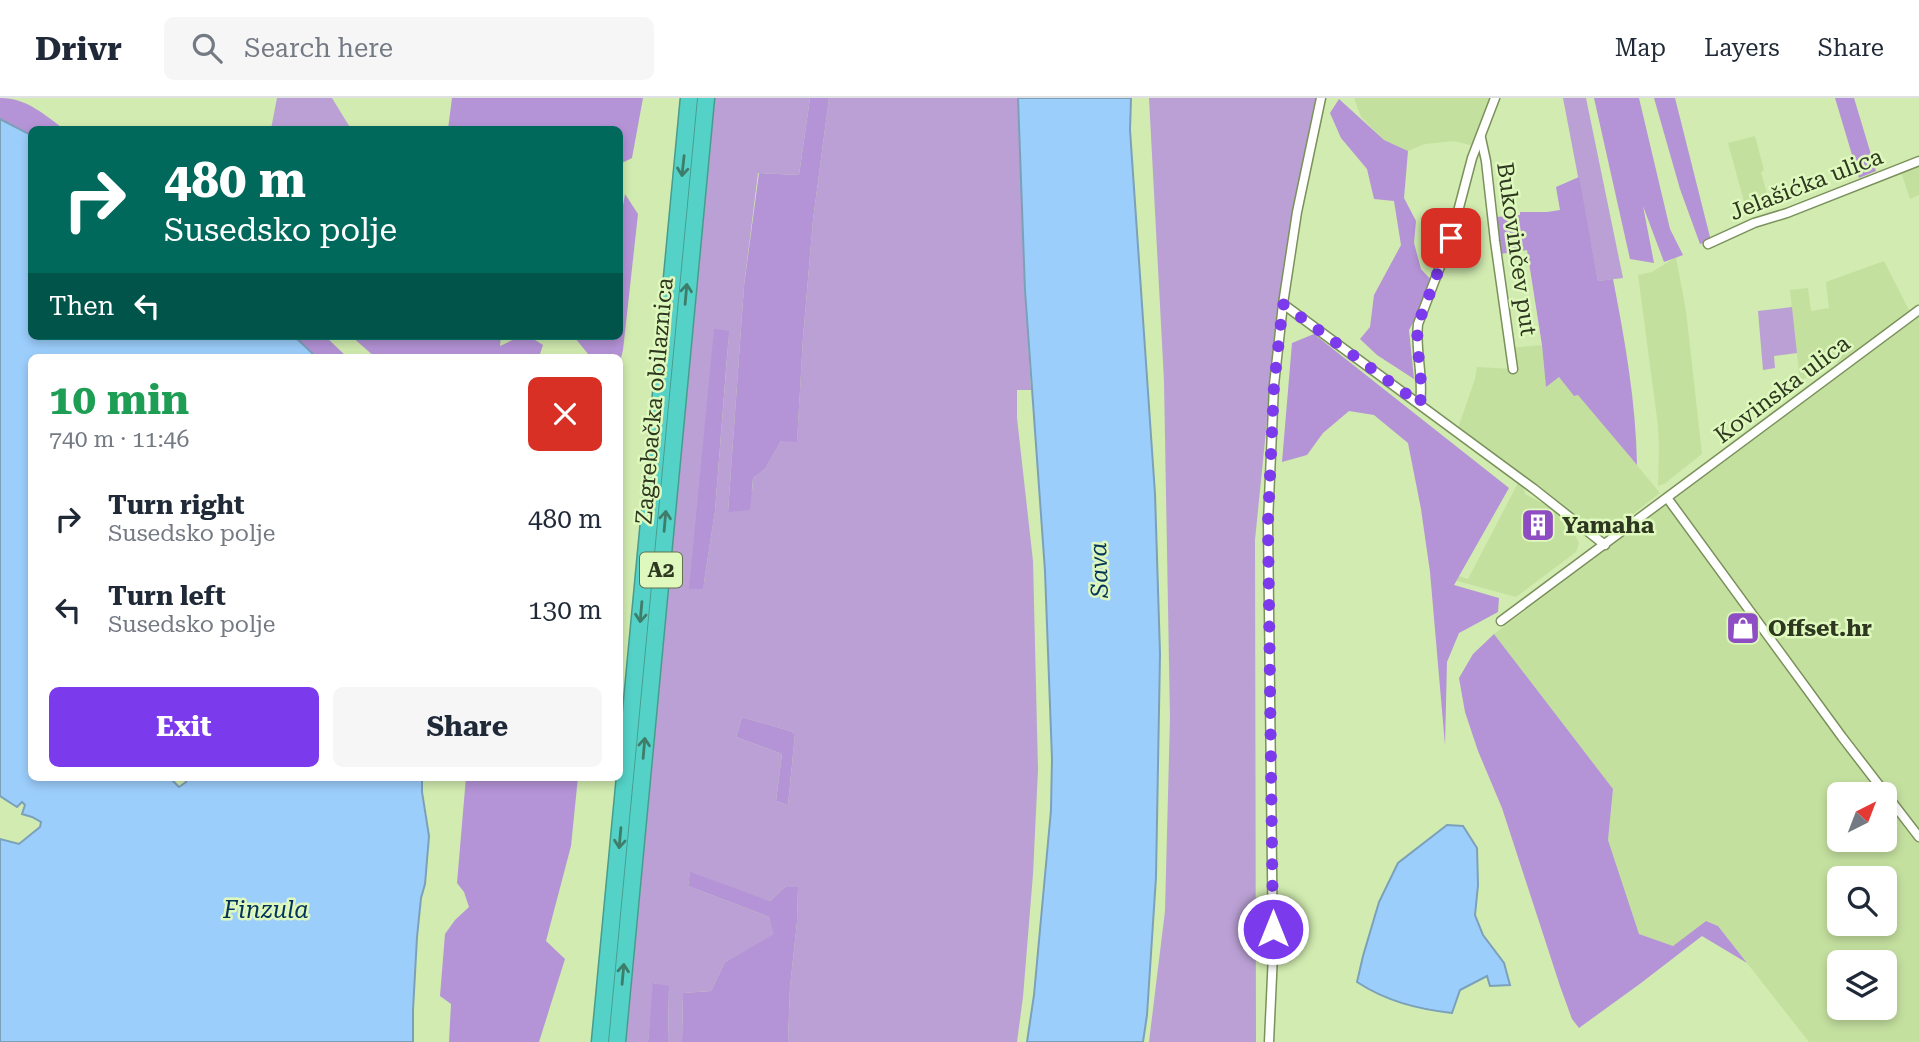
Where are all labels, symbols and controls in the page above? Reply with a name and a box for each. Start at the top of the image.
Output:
search box [164,17,654,80]
text: Drivr [35,29,122,68]
icon: search [188,29,226,67]
text: Search here [244,33,393,63]
text: Map [1615,34,1666,62]
text: Layers [1704,34,1780,62]
text: Share [1818,34,1884,62]
street label: Jelašićka ulica [1726,143,1887,226]
text: 480 m [164,152,306,209]
icon: right [49,154,140,245]
one-way arrow [676,154,689,177]
street label: Bukovinčev put [1491,161,1542,338]
pin [1421,208,1481,268]
text: Susedsko polje [164,211,397,249]
icon: arrive [1432,219,1470,257]
street label: Zagrebačka obilaznica [630,276,679,526]
one-way arrow [680,284,693,306]
icon: left [128,287,166,325]
text: Then [49,291,114,321]
street label: Kovinska ulica [1709,329,1856,449]
text: 10 min [49,375,189,424]
button: close [528,377,602,451]
text: 740 m · 11:46 [49,426,189,453]
text: Turn right [108,490,244,520]
icon: right [49,500,87,538]
text: 480 m [528,504,602,534]
building icon: Yamaha [1519,506,1557,544]
one-way arrow [659,510,672,533]
place label: Yamaha [1562,512,1655,539]
text: Susedsko polje [108,520,276,547]
water label: Sava [1084,542,1114,599]
road number: A2 [640,552,682,588]
text: Turn left [108,581,226,611]
icon: left [49,591,87,629]
text: 130 m [528,595,602,625]
one-way arrow [634,600,647,623]
shop icon: Offset.hr [1724,609,1762,647]
text: Susedsko polje [108,611,276,638]
place label: Offset.hr [1768,615,1872,642]
button: Exit [49,687,319,767]
button: Share [333,687,602,767]
one-way arrow [638,737,651,759]
north arrow [1827,782,1897,852]
map controls [1827,782,1897,1020]
one-way arrow [613,827,626,849]
button: search [1827,866,1897,936]
position arrow [1236,892,1310,966]
water label: Finzula [222,896,309,924]
button: layers [1827,950,1897,1020]
one-way arrow [617,963,630,986]

